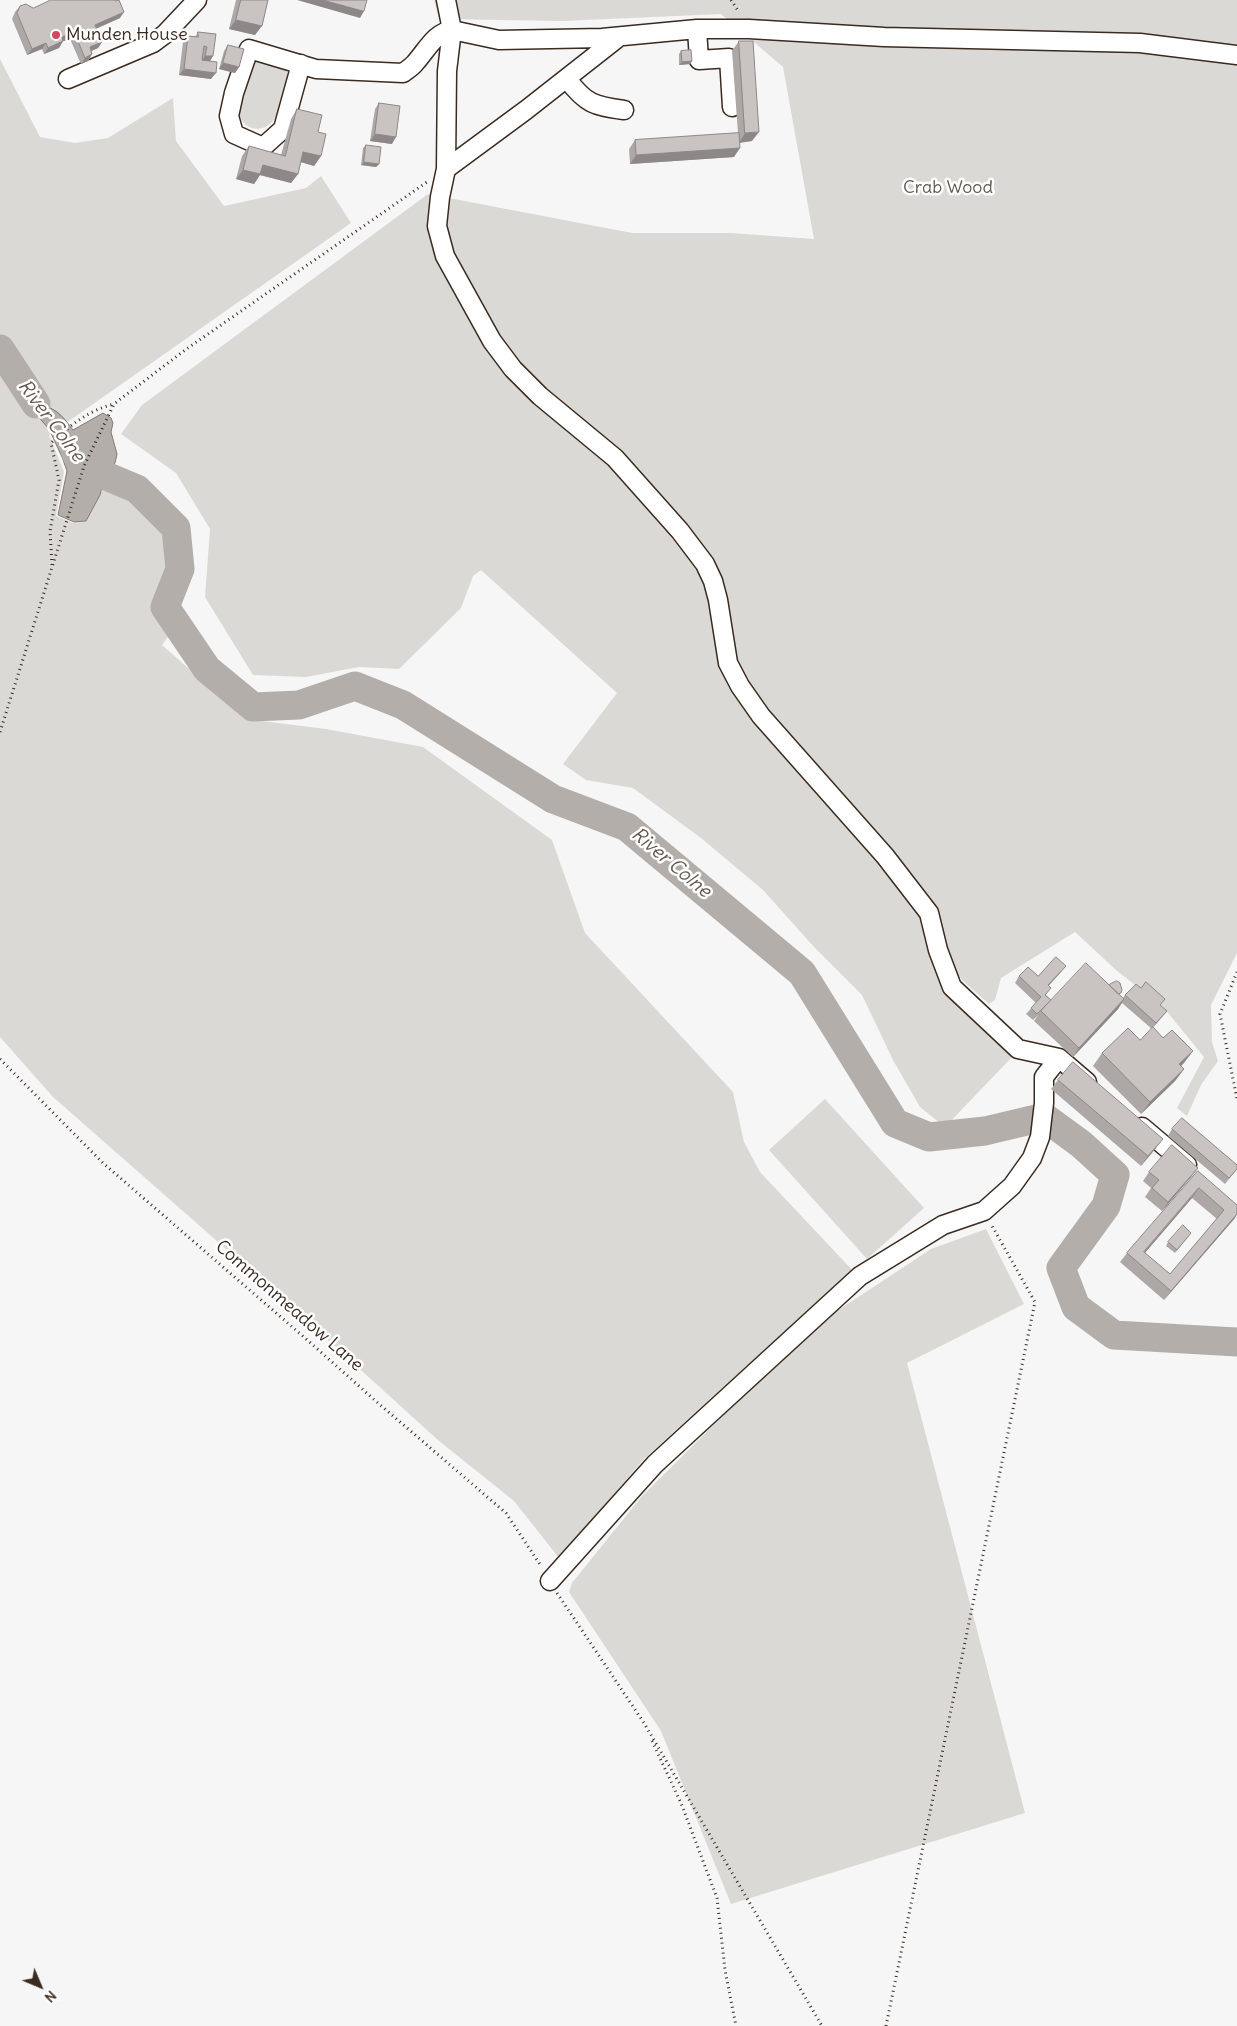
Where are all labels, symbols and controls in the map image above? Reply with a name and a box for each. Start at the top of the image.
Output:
place label: Munden House [66,24,188,46]
marker: Munden House [50,29,62,41]
park label: Crab Wood [903,177,993,199]
water label: River Colne [13,376,89,466]
water label: River Colne [627,823,715,903]
street label: Commonmeadow Lane [211,1236,367,1376]
north arrow [15,1961,65,2011]
text: N [41,1987,60,2006]

